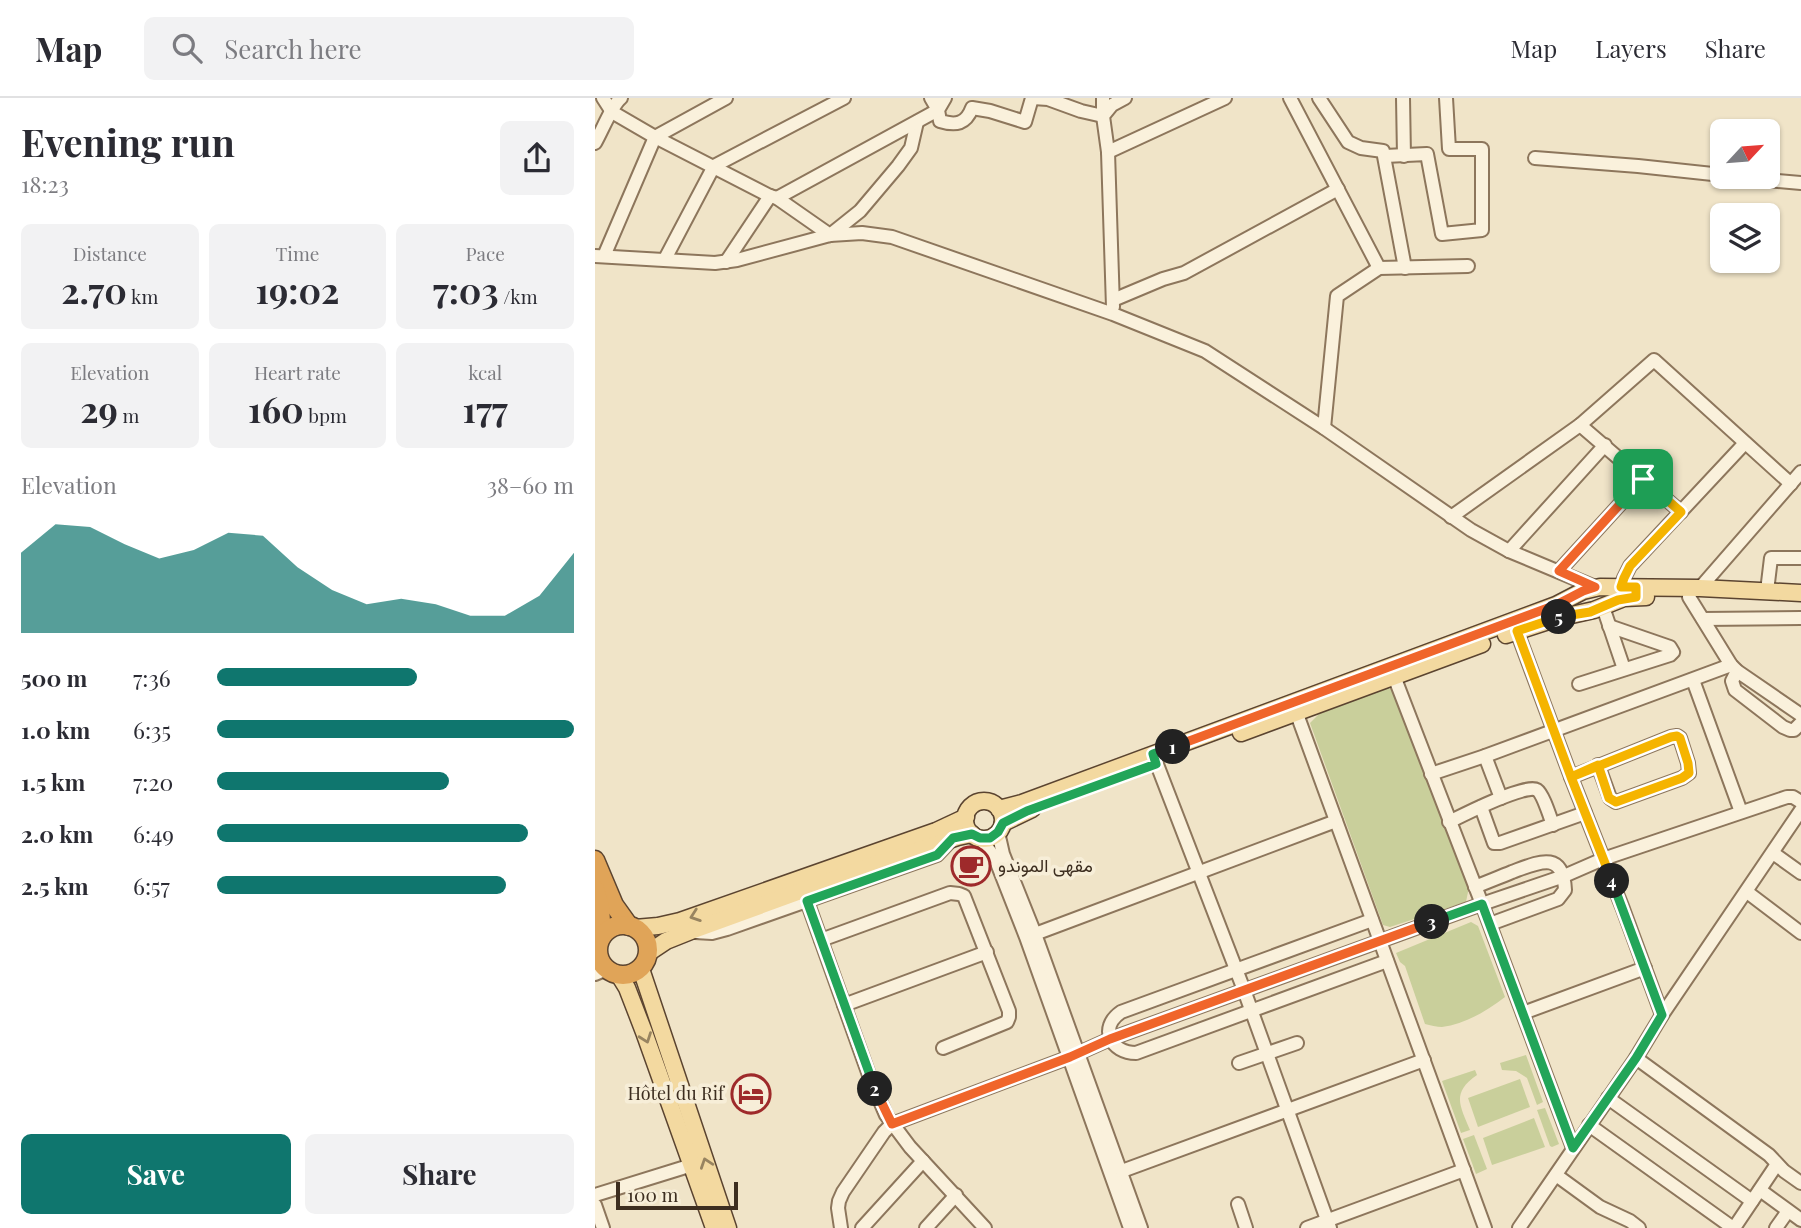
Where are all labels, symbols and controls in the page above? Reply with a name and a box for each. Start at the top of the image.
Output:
search box [144,17,634,80]
text: Map [35,26,102,70]
icon: search [168,29,206,67]
text: Search here [224,31,362,66]
text: Map [1511,32,1557,64]
text: Layers [1595,32,1667,64]
text: Share [1705,32,1766,64]
text: Evening run [21,116,235,167]
north arrow [1710,119,1780,189]
map controls [1710,119,1780,273]
button: share [500,121,574,195]
text: 18:23 [21,168,69,199]
button: layers [1710,203,1780,273]
text: Distance [73,240,147,266]
text: Time [276,240,319,266]
text: Pace [466,240,505,266]
text: 2.70 [61,266,127,313]
text: 19:02 [256,266,339,313]
text: 7:03 [433,266,498,313]
text: km [127,283,158,309]
text: /km [498,283,538,309]
text: Elevation [70,359,149,385]
text: Heart rate [254,359,341,385]
text: kcal [468,359,502,385]
text: 29 [80,385,118,432]
text: 160 [248,385,304,432]
text: 177 [463,385,508,432]
text: m [118,402,139,428]
text: bpm [304,402,347,428]
pin [1613,449,1673,509]
icon: arrive [1624,460,1662,498]
text: Elevation [21,469,117,500]
text: 38–60 m [487,469,574,500]
pin: 5 [1541,600,1577,634]
text: 5 [1554,603,1563,629]
text: 500 m [21,662,87,693]
text: 7:36 [133,662,171,693]
text: 1.0 km [21,714,90,745]
text: 6:35 [133,714,171,745]
pin: 1 [1155,730,1191,764]
text: 1 [1169,733,1176,759]
text: 1.5 km [21,766,85,797]
text: 7:20 [133,766,173,797]
text: 2.0 km [21,818,93,849]
text: 6:49 [133,818,174,849]
cafe icon: مقهى الموندو [950,845,992,887]
place label: مقهى الموندو [998,853,1093,877]
pin: 4 [1595,864,1629,898]
text: 4 [1606,867,1617,893]
text: 2.5 km [21,870,88,901]
text: 6:57 [133,870,170,901]
pin: 3 [1415,904,1449,940]
one-way arrow [689,908,701,922]
text: 3 [1427,908,1436,934]
one-way arrow [638,1031,652,1043]
pin: 2 [857,1072,893,1107]
hotel icon: Hôtel du Rif [730,1073,772,1115]
text: 2 [870,1075,879,1101]
place label: Hôtel du Rif [627,1081,726,1105]
button: Save [21,1134,291,1214]
button: Share [305,1134,574,1214]
one-way arrow [700,1158,714,1170]
scale bar [616,1179,739,1211]
text: 100 m [627,1181,678,1207]

